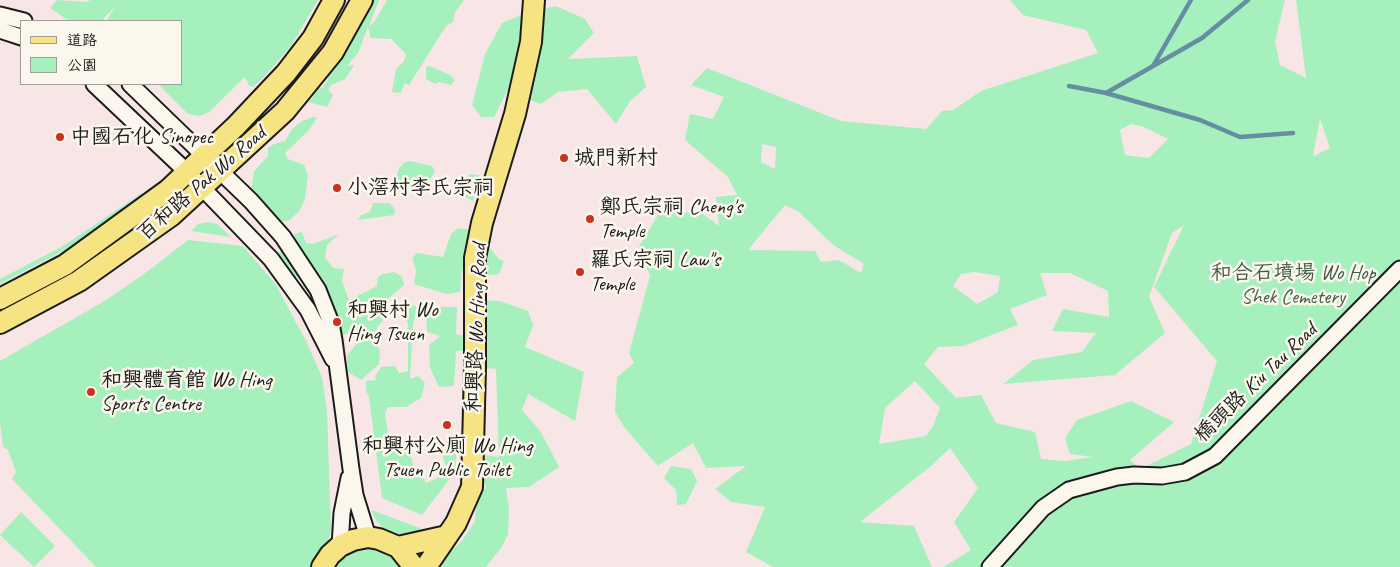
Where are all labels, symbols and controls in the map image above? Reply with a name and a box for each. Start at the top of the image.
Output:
legend [20,20,182,85]
text: 道路 [67,31,97,50]
text: 公園 [67,56,97,75]
street label: 百和路 Pak Wo Road [133,121,271,247]
place label: 中國石化 Sinopec [70,124,213,150]
marker: 中國石化 Sinopec [54,131,66,143]
place label: 城門新村 [574,145,658,171]
marker: 城門新村 [558,152,570,164]
place label: 小滘村李氏宗祠 [347,175,494,201]
marker: 小滘村李氏宗祠 [331,182,343,194]
place label: 鄭氏宗祠 Cheng's Temple [600,194,742,244]
marker: 鄭氏宗祠 Cheng's Temple [584,213,596,225]
street label: 和興路 Wo Hing Road [461,243,493,413]
place label: 羅氏宗祠 Law"s Temple [590,247,720,297]
park label: 和合石墳場 Wo Hop Shek Cemetery [1211,260,1375,310]
marker: 羅氏宗祠 Law"s Temple [574,266,586,278]
place label: 和興村 Wo Hing Tsuen [347,297,438,347]
marker: 和興村 Wo Hing Tsuen [331,316,343,328]
street label: 橋頭路 Kiu Tau Road [1190,318,1322,448]
place label: 和興體育館 Wo Hing Sports Centre [101,367,272,417]
marker: 和興體育館 Wo Hing Sports Centre [85,386,97,398]
marker: 和興村公廁 Wo Hing Tsuen Public Toilet [441,419,453,431]
place label: 和興村公廁 Wo Hing Tsuen Public Toilet [362,433,532,483]

